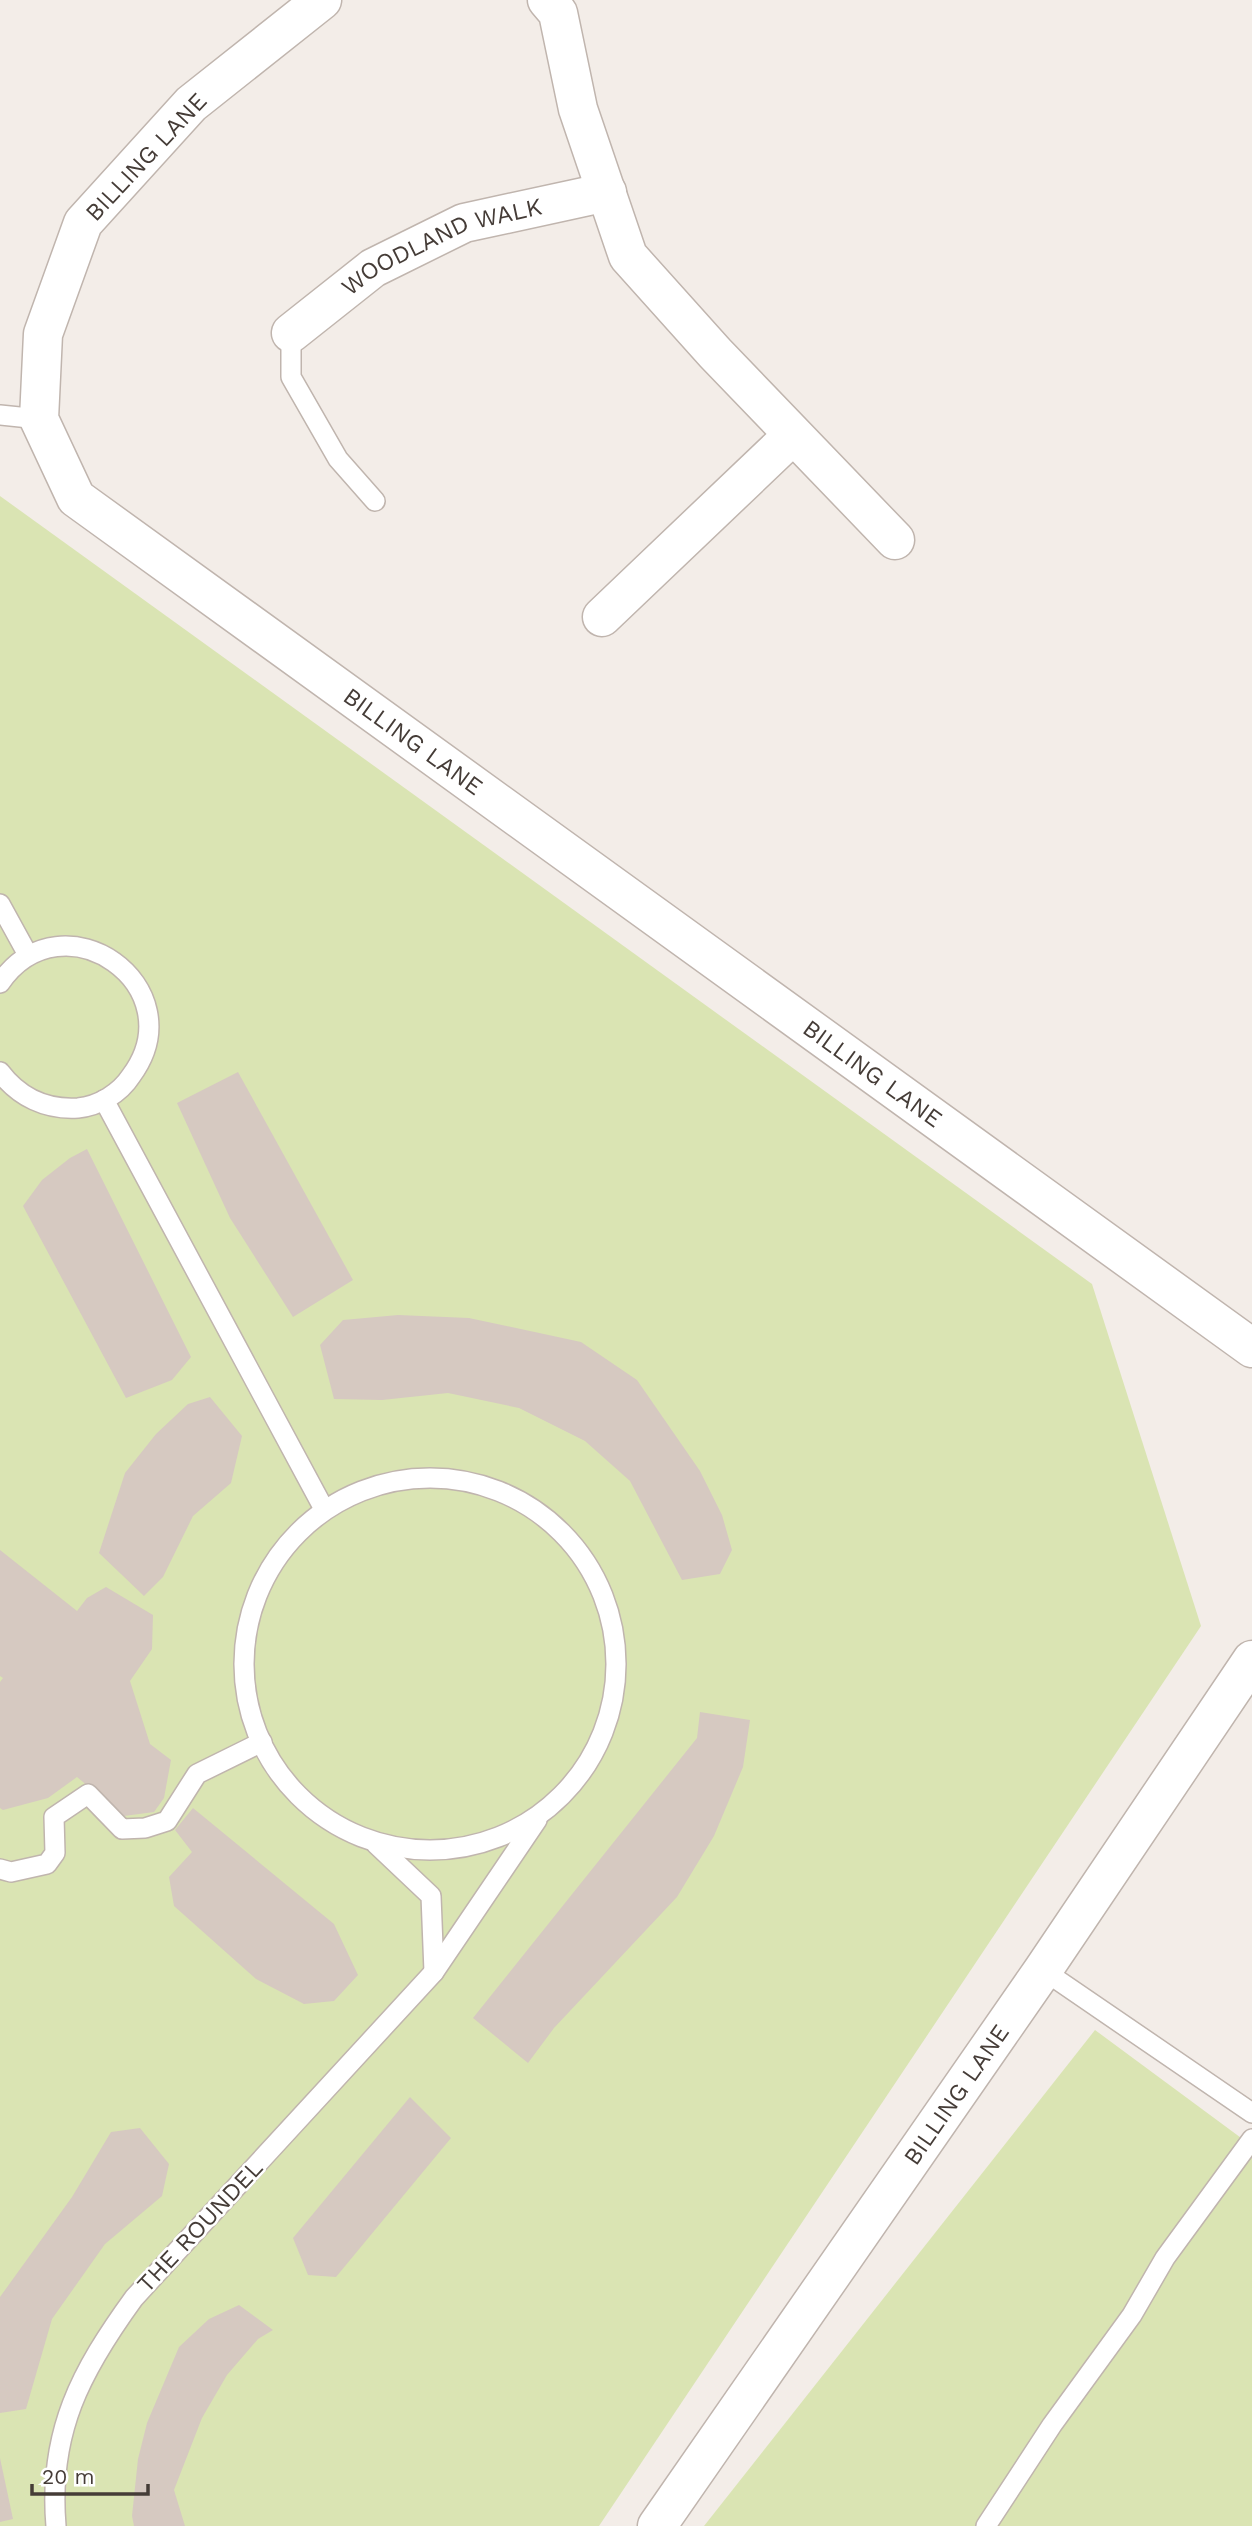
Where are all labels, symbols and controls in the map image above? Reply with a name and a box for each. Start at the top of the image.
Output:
street label: BILLING LANE [80,87,212,227]
street label: WOODLAND WALK [336,192,545,301]
street label: BILLING LANE [338,682,488,801]
street label: BILLING LANE [797,1014,948,1133]
street label: BILLING LANE [898,2019,1015,2170]
street label: THE ROUNDEL [131,2154,269,2298]
scale bar [32,2452,147,2496]
text: 20 m [42,2464,94,2489]

